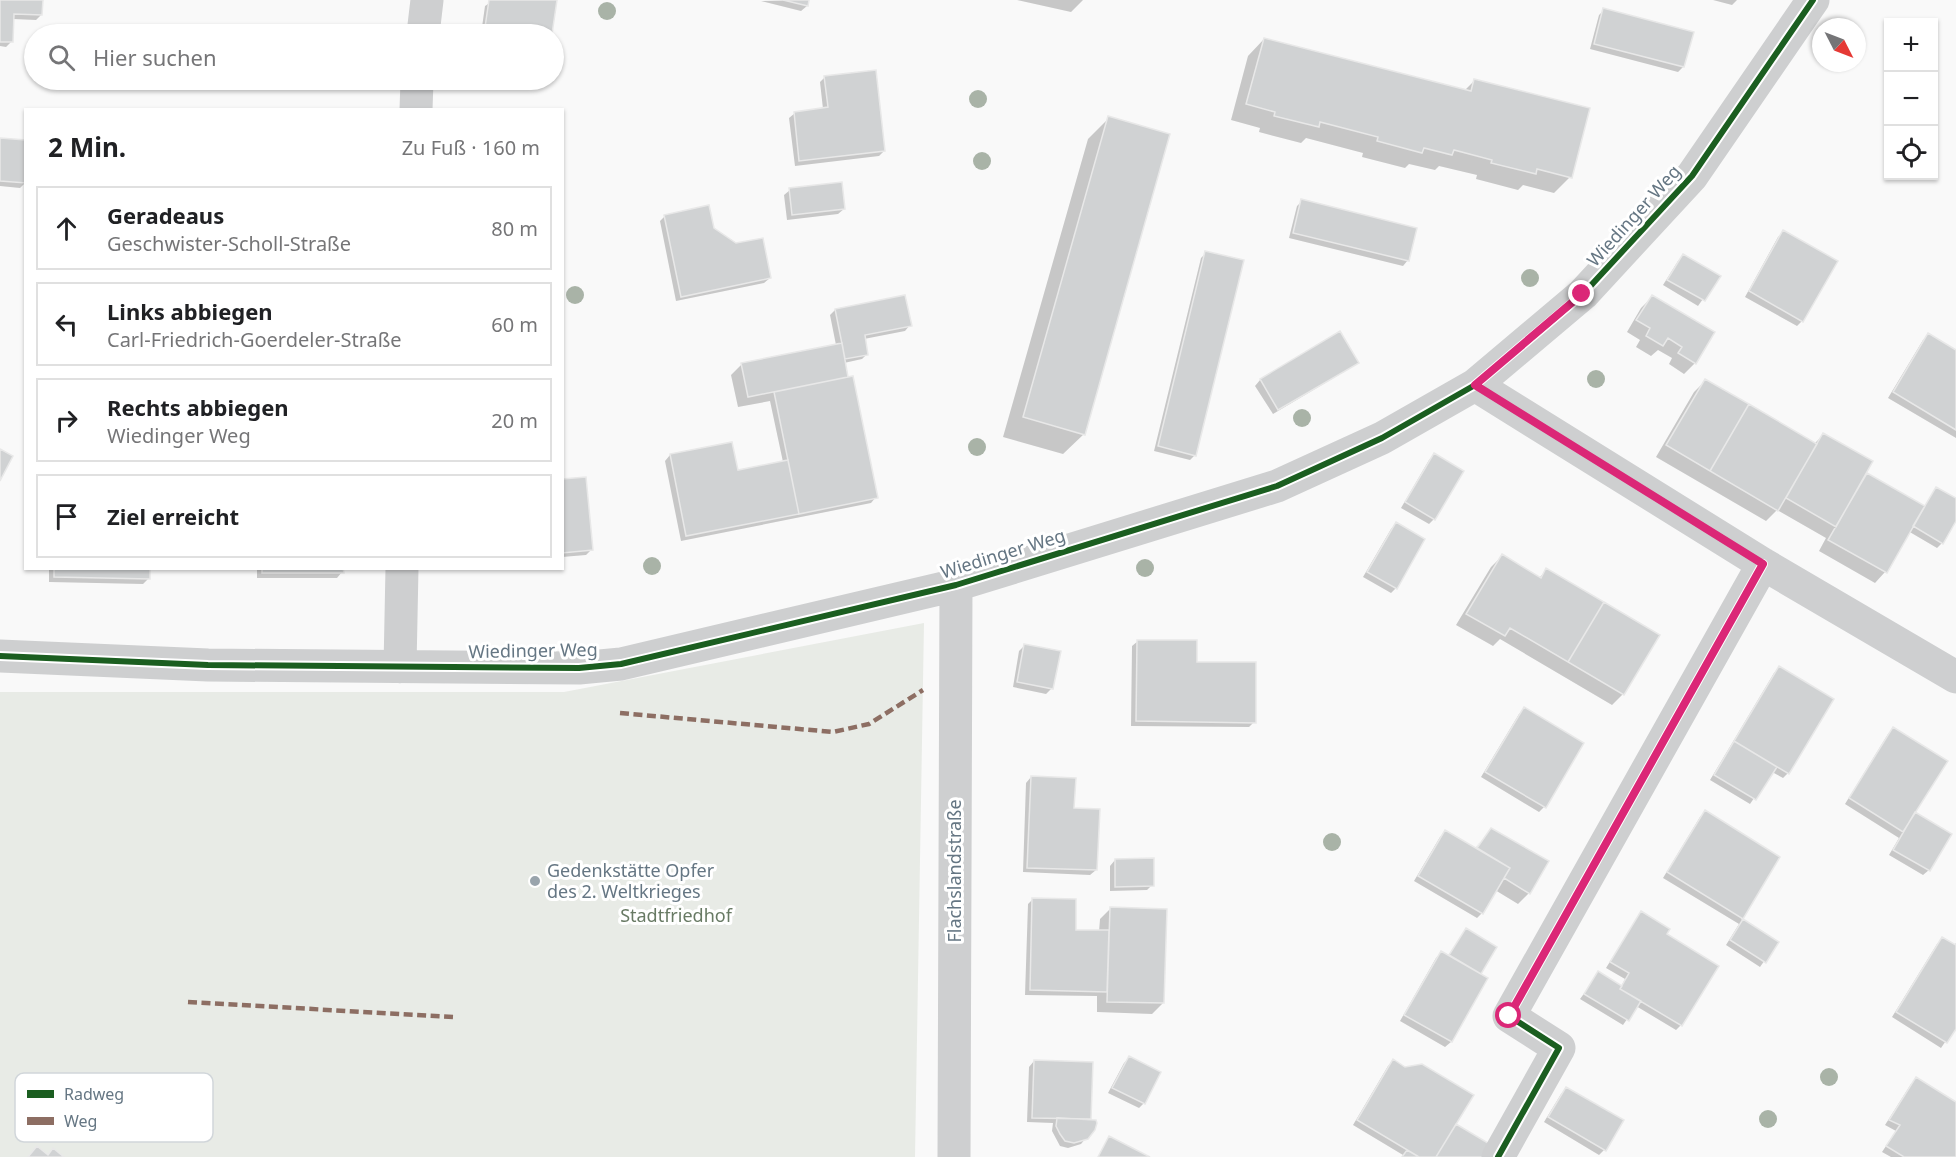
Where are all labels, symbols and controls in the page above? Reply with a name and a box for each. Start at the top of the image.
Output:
north arrow [1812,18,1866,72]
map controls [1884,18,1938,180]
button: + [1884,18,1938,72]
search box [24,24,564,90]
icon: search [45,41,78,74]
text: Hier suchen [93,42,217,72]
button: − [1884,72,1938,126]
button: locate [1884,126,1938,180]
text: 2 Min. [48,129,126,165]
text: Zu Fuß · 160 m [402,134,540,161]
street label: Wiedinger Weg [1581,159,1685,271]
text: Geradeaus [107,200,224,230]
icon: ahead [50,212,83,245]
text: 80 m [491,215,538,242]
text: Geschwister-Scholl-Straße [107,230,351,257]
route end [1568,280,1594,306]
text: Links abbiegen [107,296,273,326]
icon: left [50,308,83,341]
text: 60 m [491,311,538,338]
text: Carl-Friedrich-Goerdeler-Straße [107,326,402,353]
text: Rechts abbiegen [107,392,289,422]
icon: right [50,404,83,437]
text: 20 m [491,407,538,434]
text: Wiedinger Weg [107,422,251,449]
icon: arrive [50,500,83,533]
text: Ziel erreicht [107,501,239,531]
street label: Wiedinger Weg [937,523,1068,583]
street label: Wiedinger Weg [468,637,598,663]
street label: Flachslandstraße [942,799,966,943]
place label: Gedenkstätte Opfer des 2. Weltkrieges [547,858,715,903]
marker: Gedenkstätte Opfer des 2. Weltkrieges [528,874,542,888]
park label: Stadtfriedhof [620,903,733,927]
route start [1495,1002,1521,1028]
legend [15,1073,213,1142]
text: Radweg [64,1083,124,1105]
text: Weg [64,1110,97,1132]

